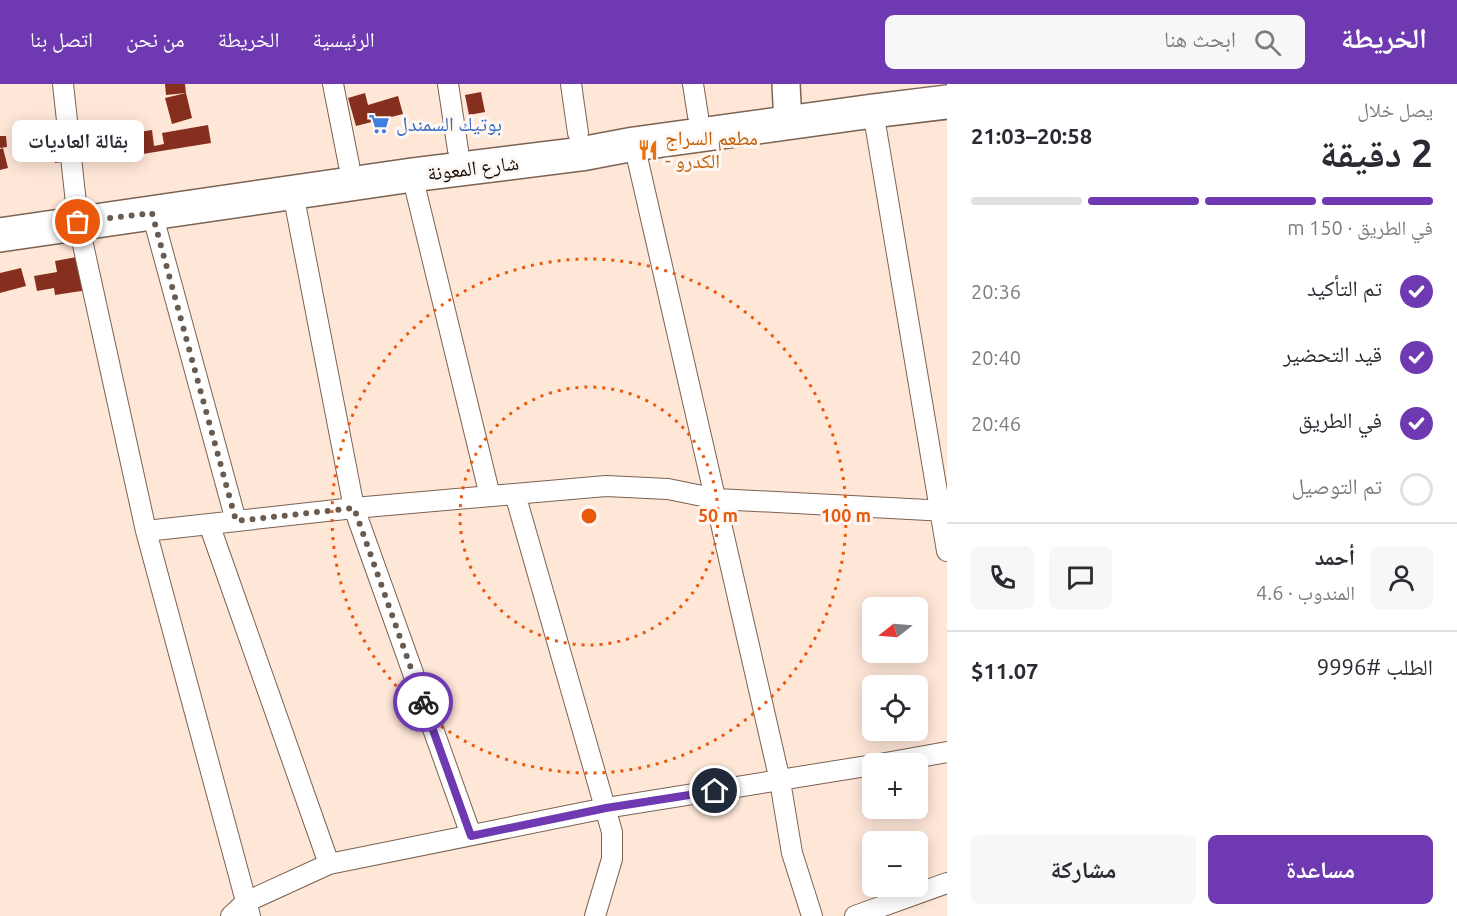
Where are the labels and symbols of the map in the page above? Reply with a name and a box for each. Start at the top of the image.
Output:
supermarket icon: بوتيك السمندل [367,112,391,136]
place label: بوتيك السمندل [396,112,502,136]
callout: بقالة العاديات [12,120,144,162]
place label: مطعم السراج - الكدرو [665,126,758,172]
restaurant icon: مطعم السراج - الكدرو [636,138,660,162]
street label: شارع المعونة [426,150,520,187]
pin [52,196,103,247]
text: 50 m [698,505,738,525]
text: 100 m [821,505,871,525]
centre of rings [579,506,599,526]
north arrow [862,597,928,663]
courier [393,672,453,732]
pin [689,765,740,816]

